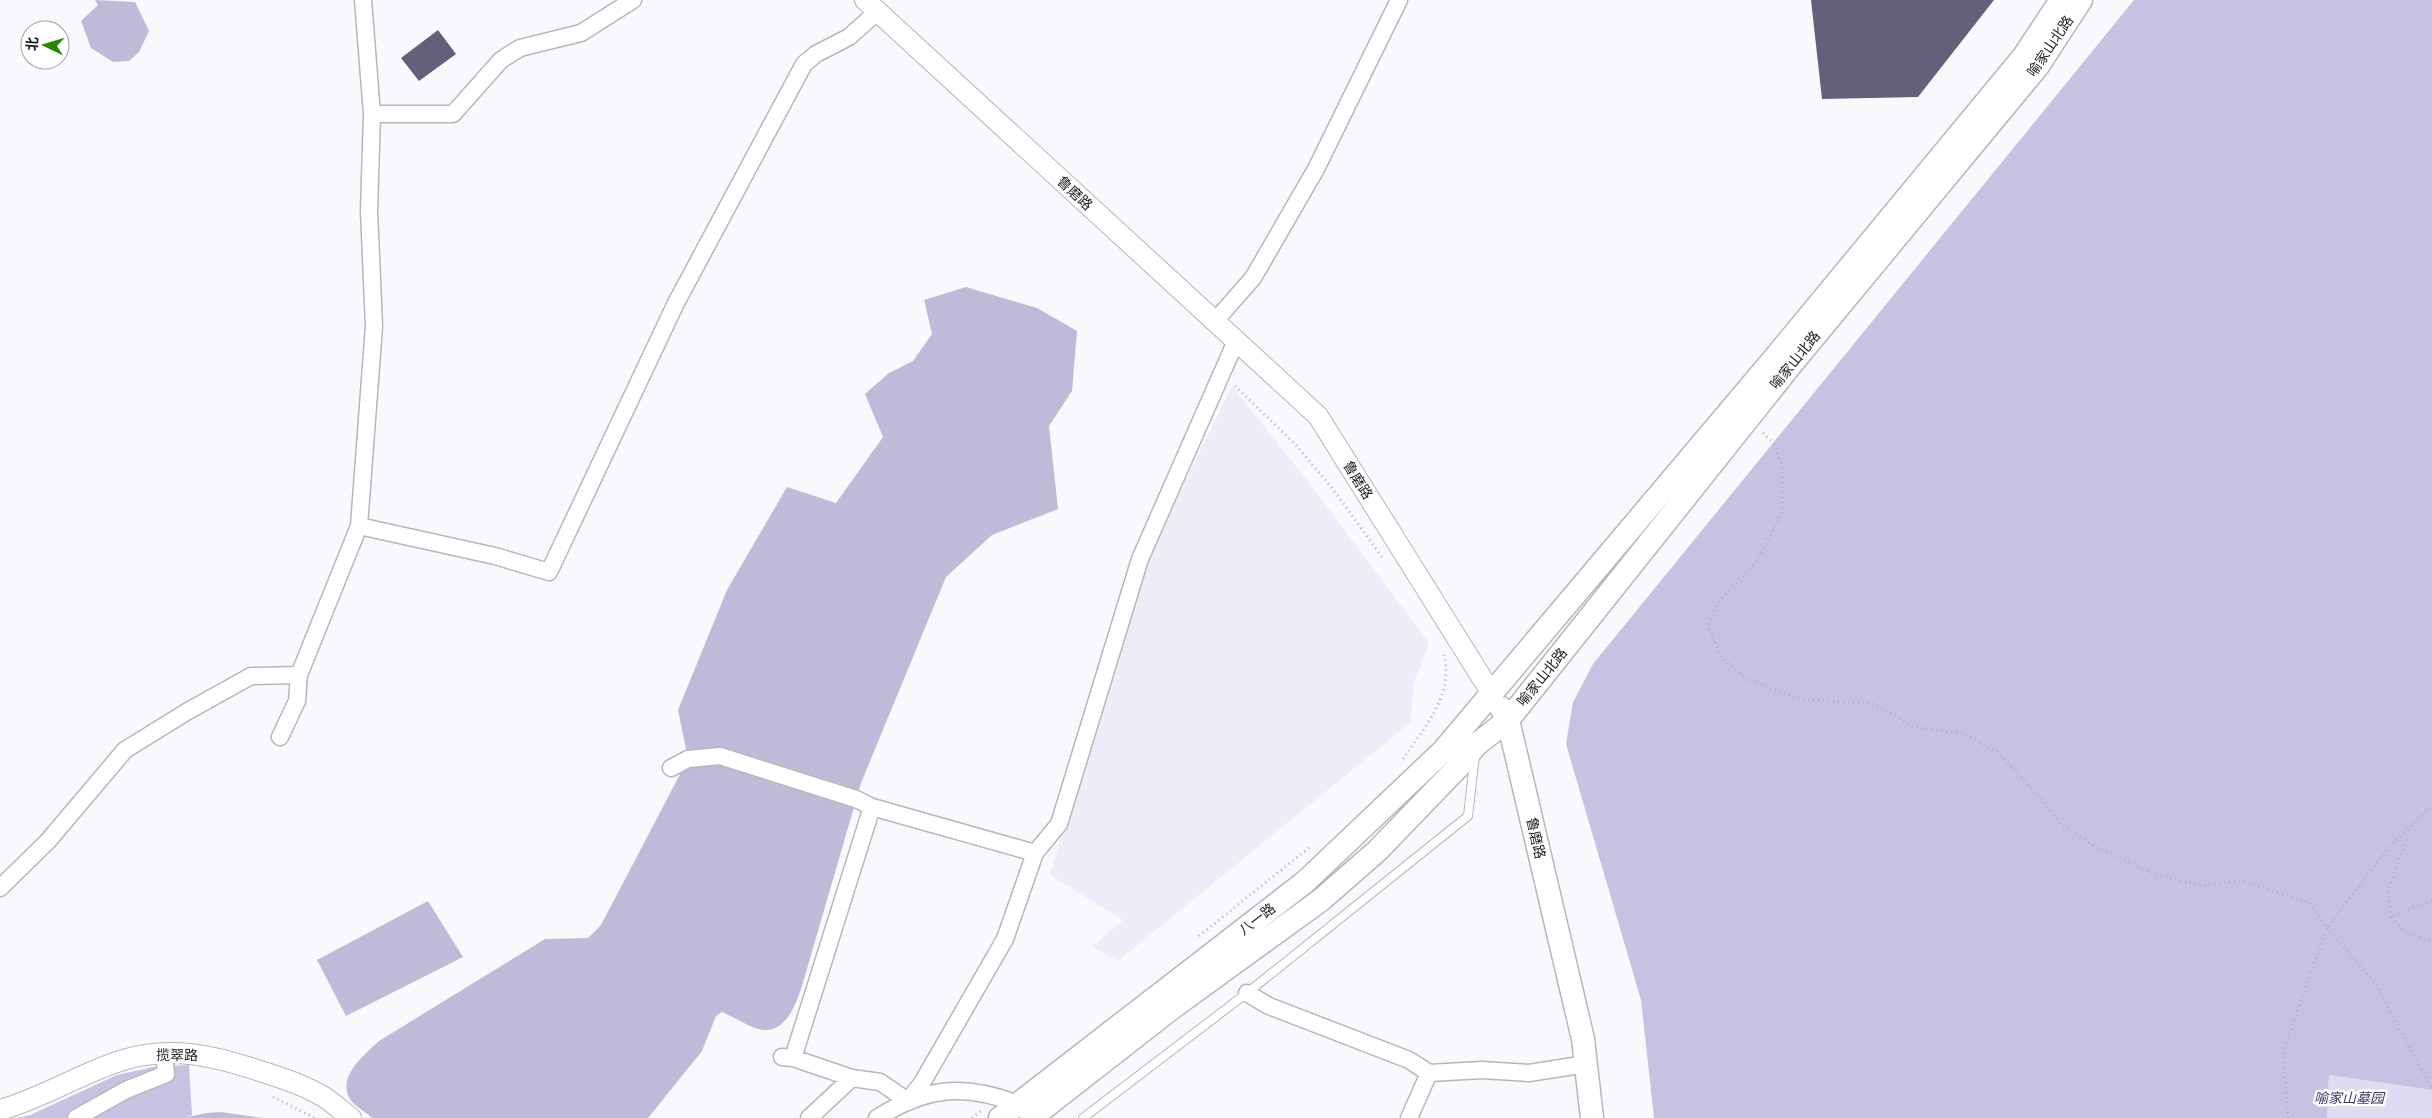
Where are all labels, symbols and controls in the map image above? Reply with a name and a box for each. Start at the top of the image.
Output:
street label: 喻家山北路 [2022,11,2077,80]
north arrow [20,20,70,70]
text: 北 [21,36,42,52]
street label: 鲁磨路 [1054,171,1097,214]
street label: 喻家山北路 [1765,327,1824,393]
street label: 鲁磨路 [1339,457,1378,503]
street label: 喻家山北路 [1512,644,1571,710]
street label: 鲁磨路 [1523,815,1550,860]
street label: 八一路 [1234,898,1279,939]
street label: 揽翠路 [156,1045,198,1064]
park label: 喻家山墓园 [2314,1088,2386,1107]

